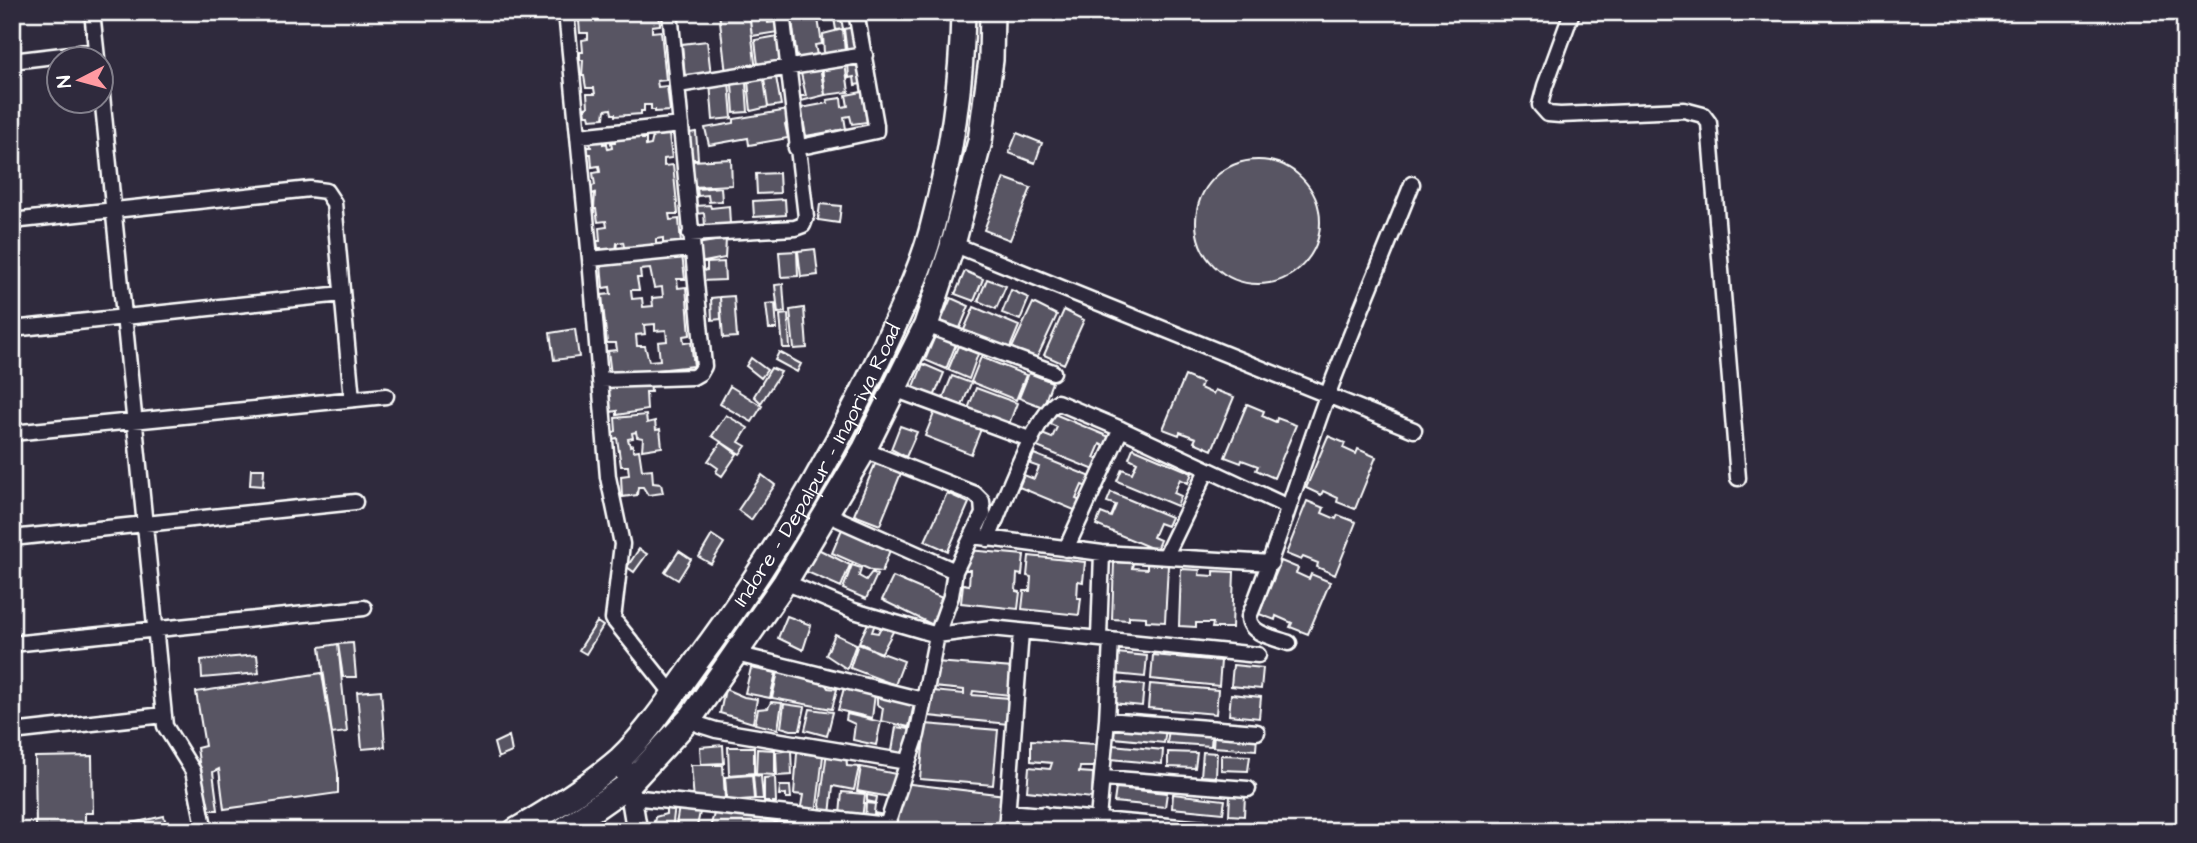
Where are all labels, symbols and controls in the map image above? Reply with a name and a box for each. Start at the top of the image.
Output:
north arrow [46,46,116,116]
text: N [51,74,79,89]
street label: Indore - Depalpur - Ingoriya Road [726,319,908,612]

